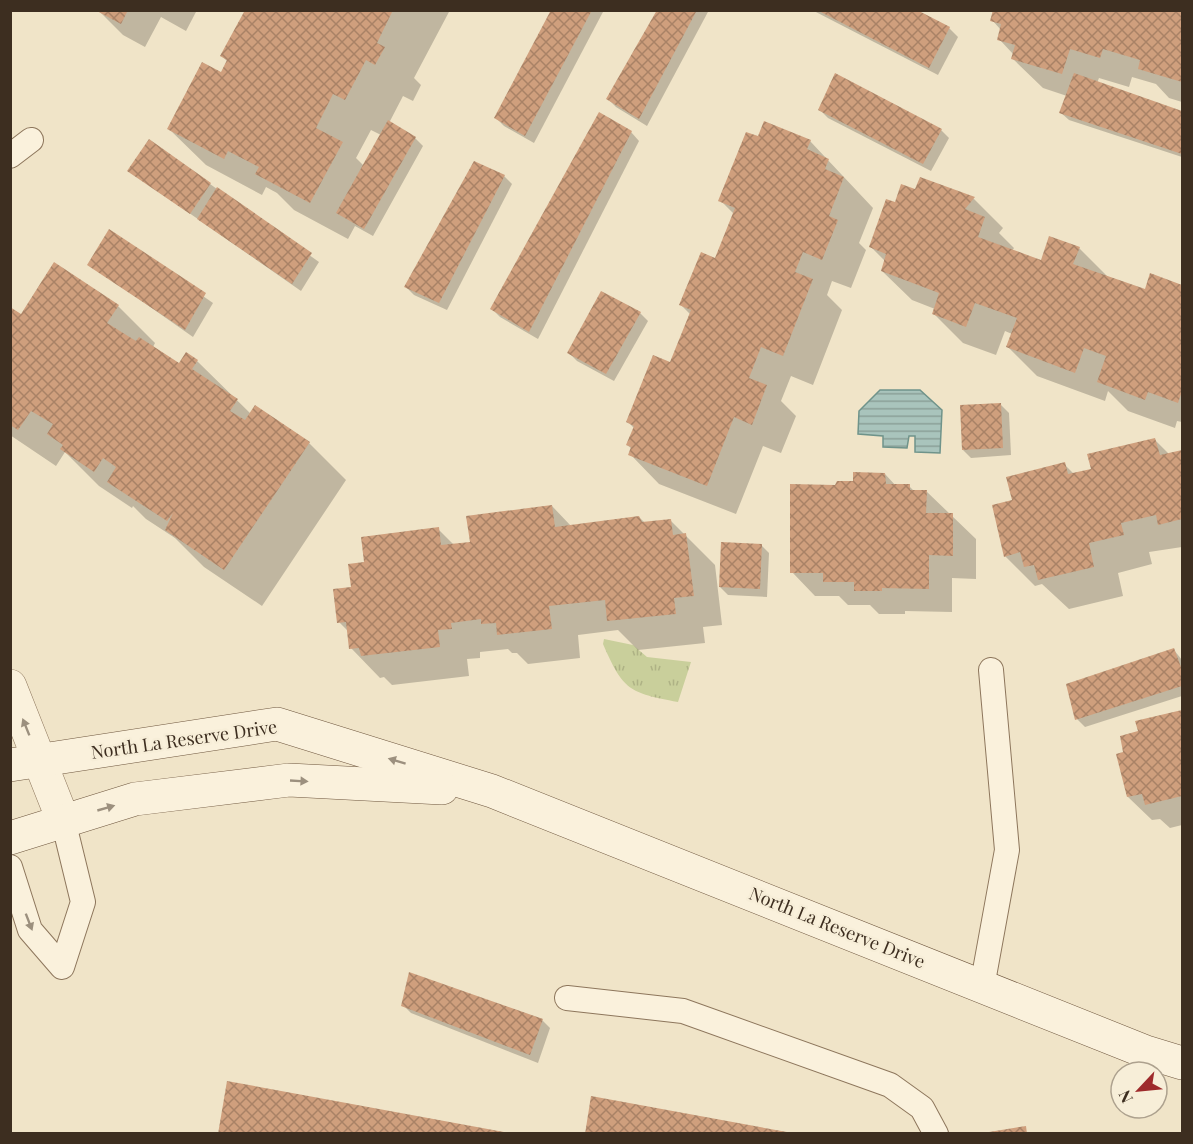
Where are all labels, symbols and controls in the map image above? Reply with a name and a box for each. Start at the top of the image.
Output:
street label: North La Reserve Drive [89,714,278,764]
one-way arrow [21,718,30,736]
one-way arrow [388,756,406,765]
one-way arrow [289,776,308,785]
one-way arrow [97,803,115,812]
street label: North La Reserve Drive [746,881,929,973]
one-way arrow [24,913,34,931]
north arrow [1109,1060,1169,1120]
text: N [1113,1087,1137,1107]

